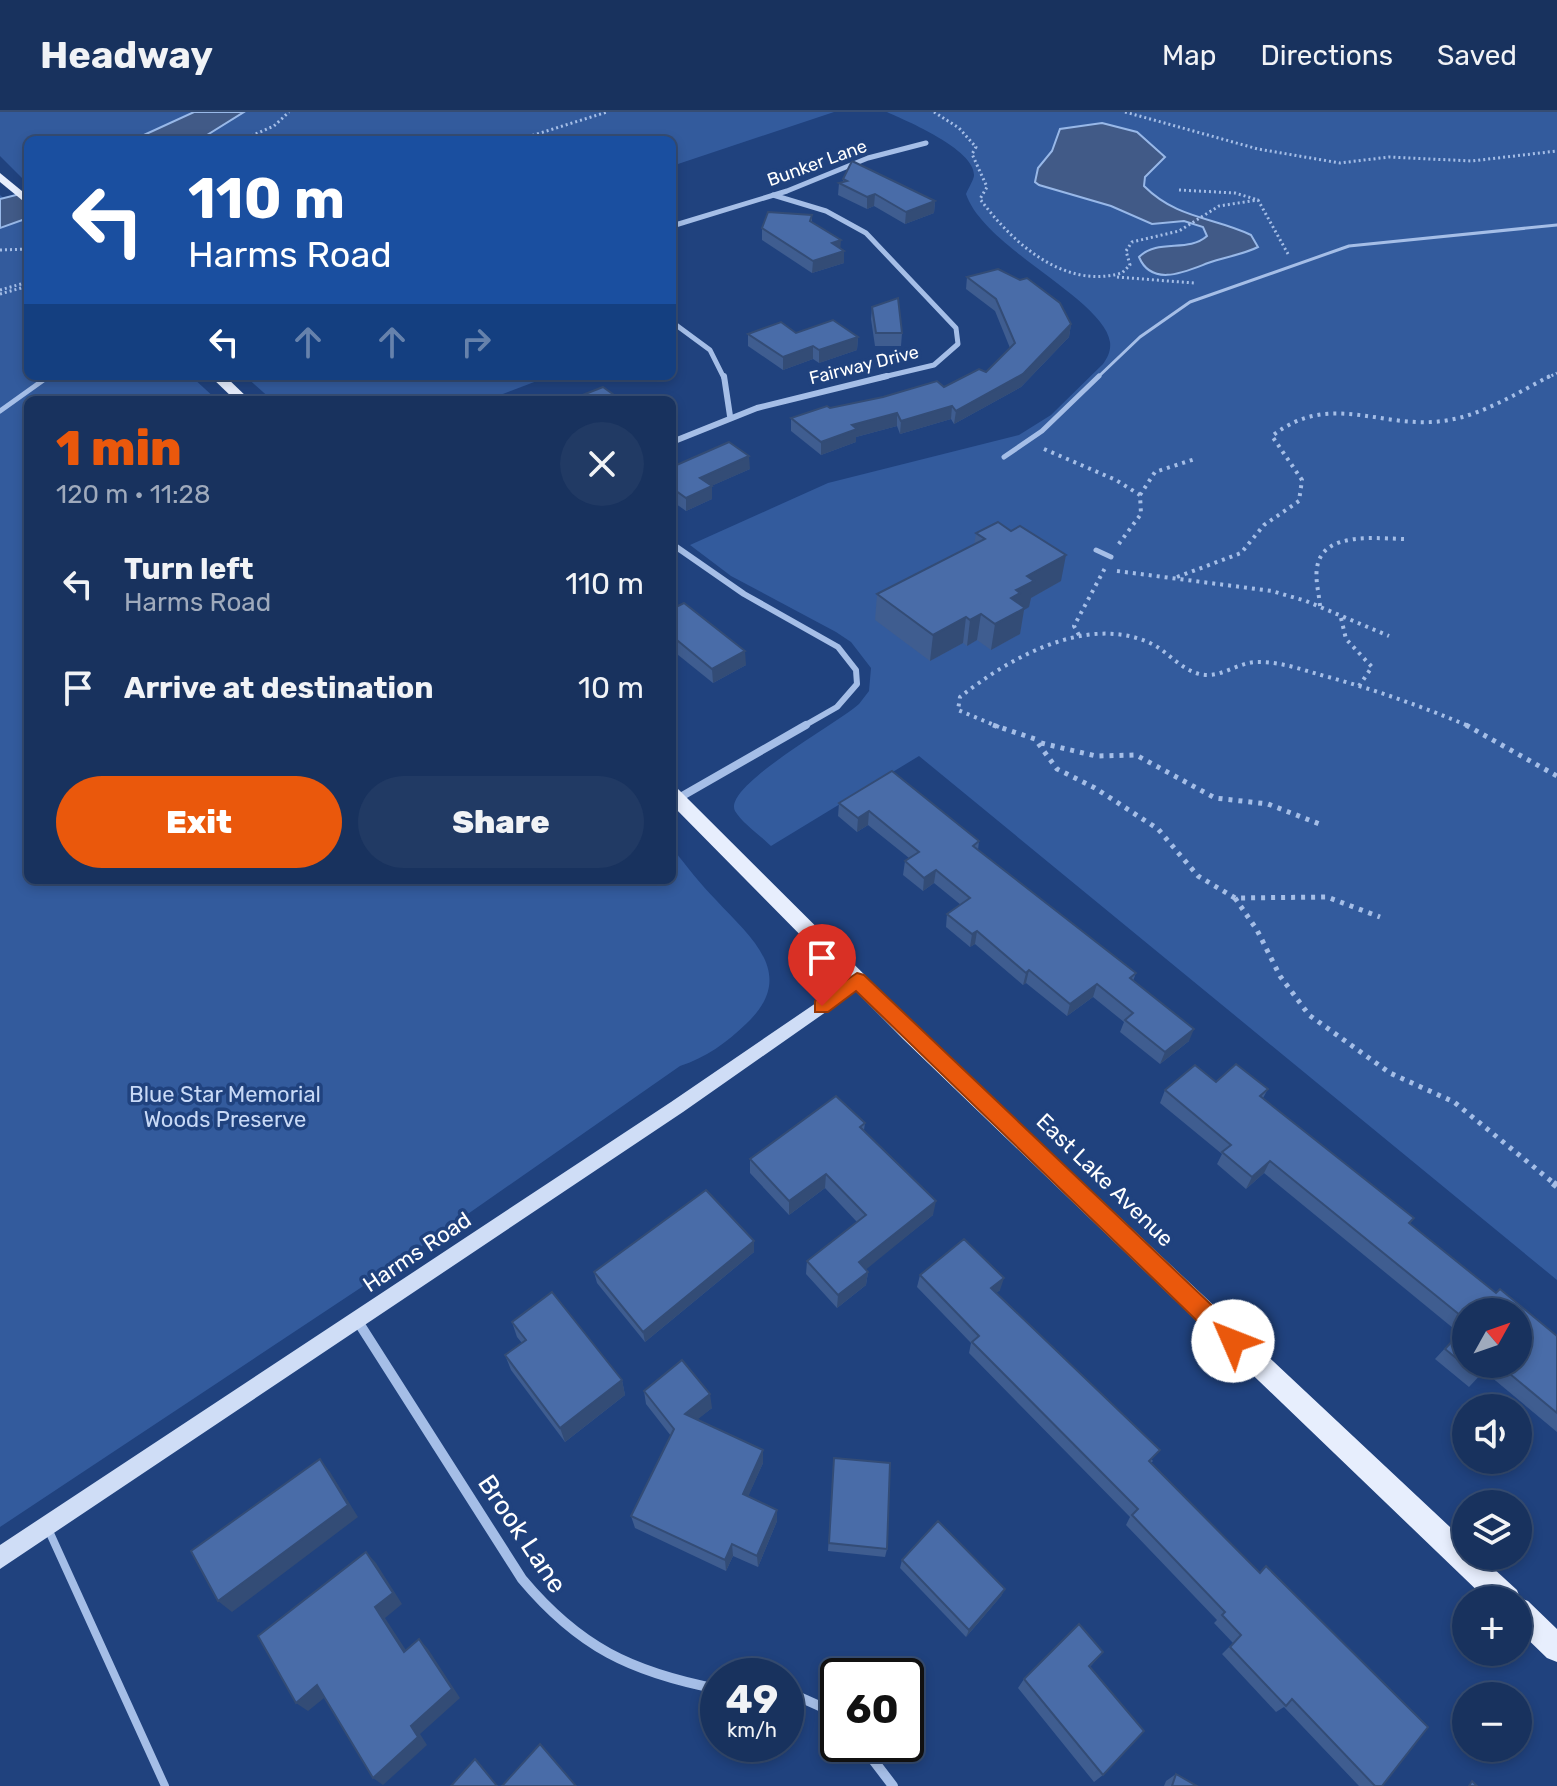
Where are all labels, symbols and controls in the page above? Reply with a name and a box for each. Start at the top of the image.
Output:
text: Headway [40,32,213,78]
text: Map [1162,39,1216,72]
text: Directions [1260,39,1393,72]
text: Saved [1437,39,1517,72]
street label: Bunker Lane [764,135,870,191]
text: 110 m [188,166,345,232]
icon: left [56,168,160,272]
text: Harms Road [188,233,392,276]
icon: left [202,320,246,364]
icon: ahead [286,320,330,364]
icon: ahead [370,320,414,364]
icon: right [454,320,498,364]
street label: Fairway Drive [807,341,921,389]
text: 1 min [56,420,182,477]
button: close [560,422,644,506]
text: 120 m · 11:28 [56,479,210,510]
text: Turn left [124,551,254,587]
icon: left [56,562,100,606]
text: 110 m [565,566,644,602]
text: Harms Road [124,587,271,618]
icon: arrive [56,666,100,710]
text: Arrive at destination [124,670,434,706]
text: 10 m [578,670,644,706]
button: Exit [56,776,342,868]
button: Share [358,776,644,868]
pin [788,924,856,1006]
icon: arrive [800,936,844,980]
park label: Blue Star Memorial Woods Preserve [129,1081,321,1133]
street label: East Lake Avenue [1031,1108,1179,1252]
street label: Harms Road [358,1206,476,1298]
north arrow [1452,1298,1532,1378]
map controls [1452,1298,1532,1762]
position arrow [1191,1299,1275,1383]
button: sound [1452,1394,1532,1474]
street label: Brook Lane [471,1469,573,1599]
button: layers [1452,1490,1532,1570]
button: + [1452,1586,1532,1666]
speed limit sign: 60 [820,1658,924,1762]
text: 49 [726,1676,778,1723]
button: − [1452,1682,1532,1762]
text: km/h [727,1718,777,1742]

